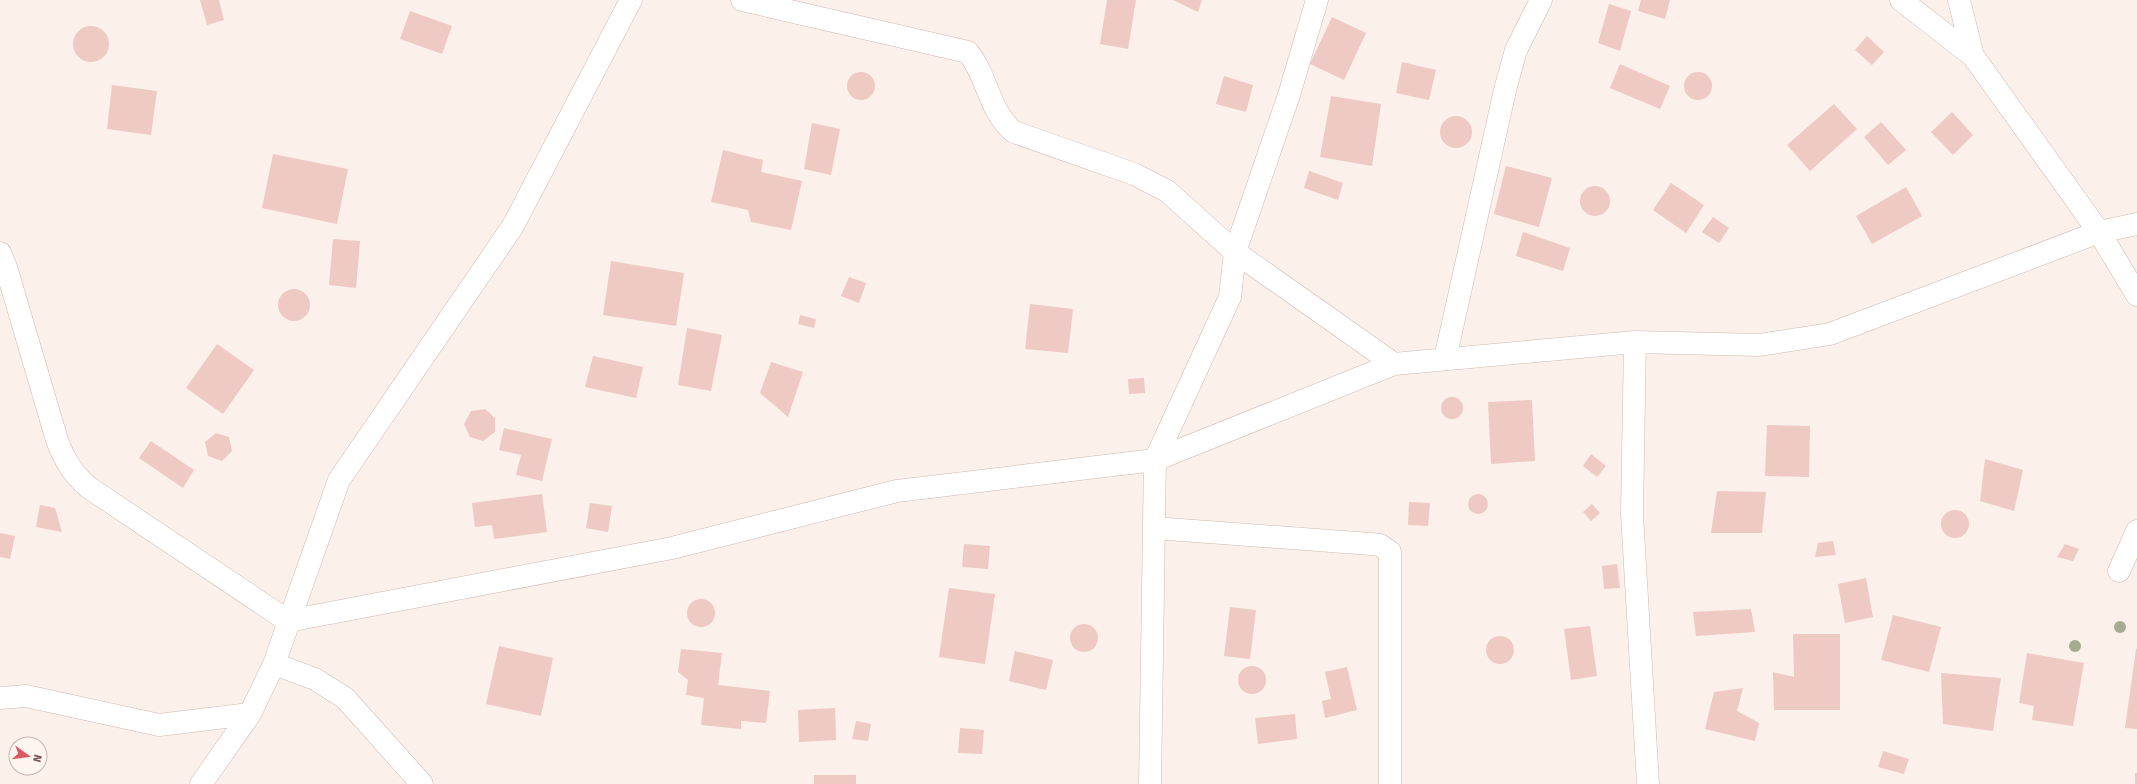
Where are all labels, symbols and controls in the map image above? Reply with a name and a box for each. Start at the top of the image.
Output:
north arrow [8,736,48,776]
text: N [30,753,44,764]

